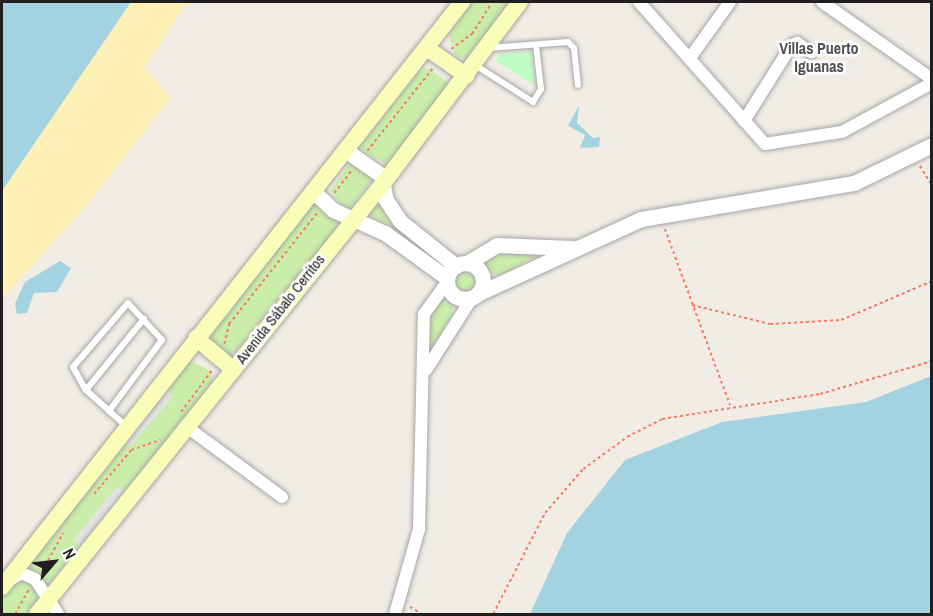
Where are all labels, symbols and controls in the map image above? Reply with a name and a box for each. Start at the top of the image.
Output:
district label: Villas Puerto Iguanas [779,38,859,76]
street label: Avenida Sábalo Cerritos [232,251,328,367]
north arrow [24,532,84,592]
text: N [58,544,82,563]

